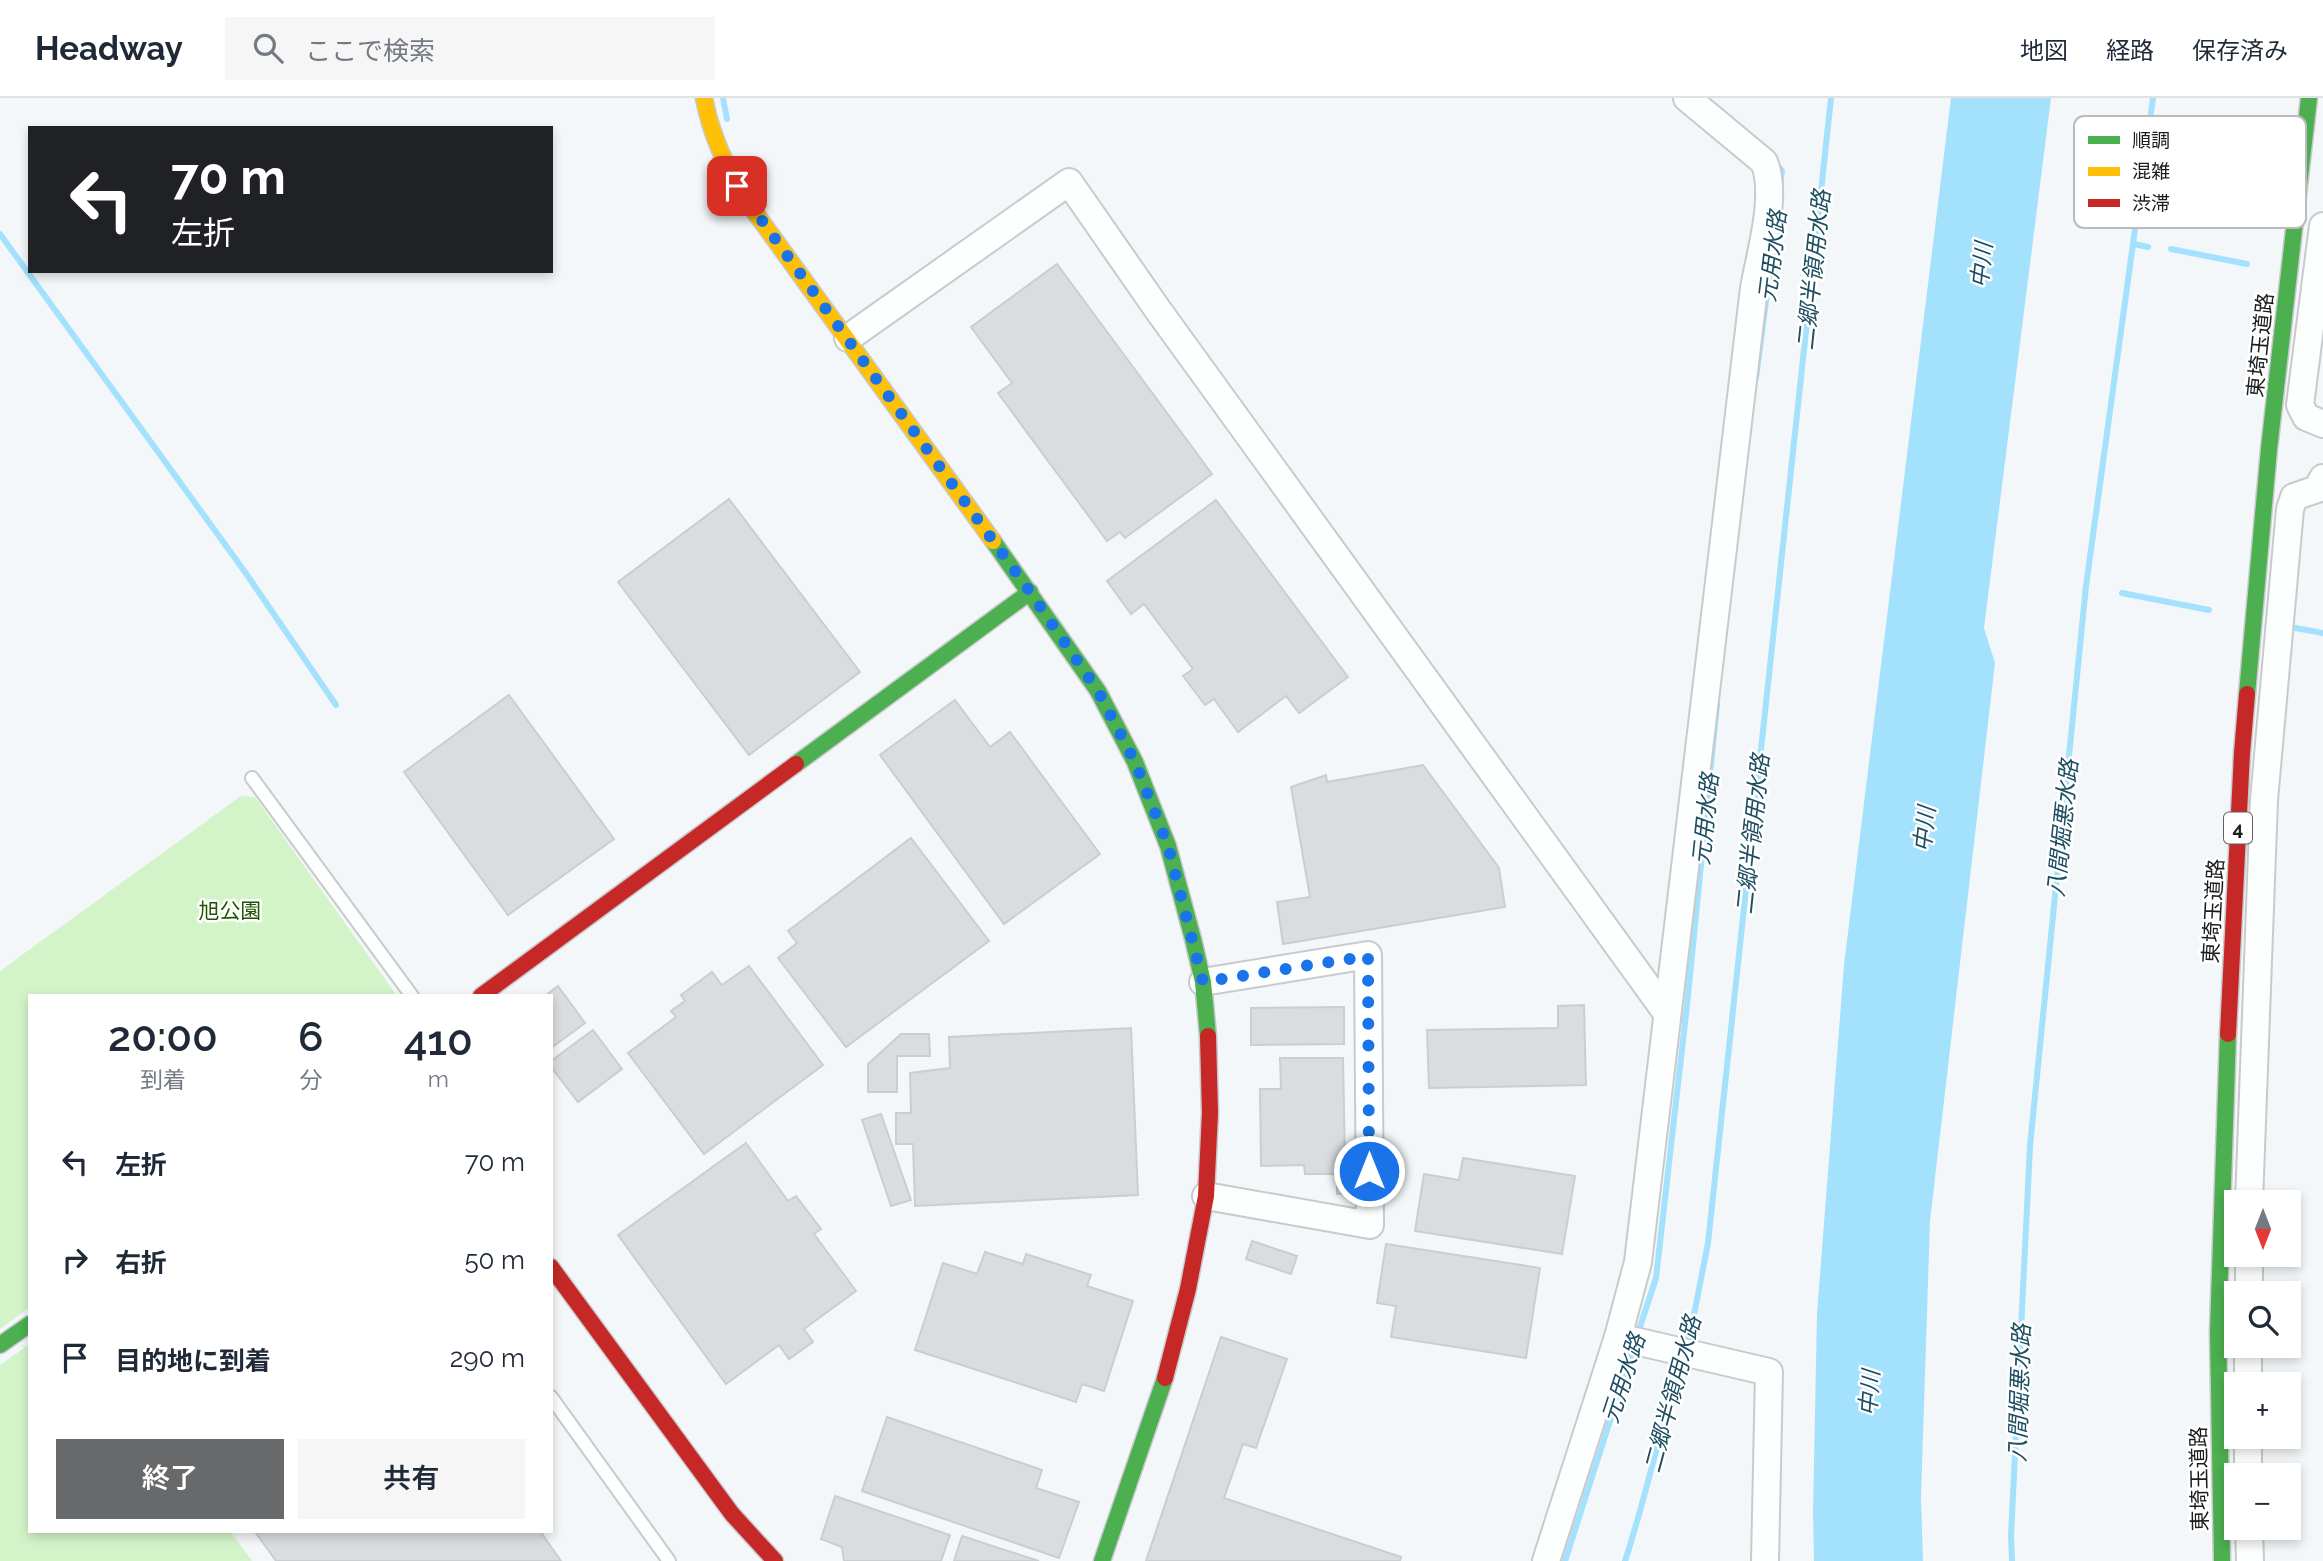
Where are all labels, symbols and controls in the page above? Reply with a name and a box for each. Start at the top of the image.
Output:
search box [225,17,715,80]
text: Headway [35,29,183,68]
icon: search [249,29,287,67]
text: ここで検索 [305,36,435,66]
text: 地図 [2020,36,2068,65]
text: 経路 [2106,36,2154,65]
text: 保存済み [2192,36,2288,65]
legend [2074,116,2306,228]
text: 順調 [2132,129,2170,151]
text: 70 m [171,148,286,205]
icon: left [56,154,147,245]
pin [707,156,767,216]
text: 混雑 [2132,160,2170,182]
icon: arrive [718,167,756,205]
water label: 二郷半領用水路 [1791,187,1835,351]
text: 渋滞 [2132,192,2170,214]
water label: 元用水路 [1753,207,1791,303]
text: 左折 [171,214,235,251]
water label: 中川 [1965,238,1997,289]
street label: 東埼玉道路 [2242,291,2278,399]
water label: 二郷半領用水路 [1730,751,1774,915]
water label: 八間堀悪水路 [2041,756,2083,898]
water label: 元用水路 [1687,770,1723,866]
water label: 中川 [1908,802,1940,853]
road number: 4 [2224,813,2252,844]
street label: 東埼玉道路 [2198,858,2228,964]
park label: 旭公園 [199,898,262,923]
text: 20:00 [108,1012,218,1061]
text: 6 [298,1012,324,1061]
text: 410 [404,1016,473,1065]
text: m [428,1065,449,1092]
text: 到着 [140,1066,186,1093]
text: 分 [299,1066,322,1093]
position arrow [1332,1134,1406,1208]
icon: left [56,1143,94,1181]
text: 70 m [465,1147,525,1177]
text: 左折 [115,1150,167,1180]
north arrow [2224,1190,2301,1267]
map controls [2224,1190,2301,1540]
icon: right [56,1241,94,1279]
text: 50 m [464,1245,525,1275]
text: 右折 [115,1248,167,1278]
button: search [2224,1281,2301,1358]
water label: 二郷半領用水路 [1638,1311,1706,1475]
water label: 八間堀悪水路 [2003,1322,2035,1462]
water label: 元用水路 [1596,1328,1651,1426]
icon: arrive [56,1339,94,1377]
text: 290 m [450,1343,525,1373]
text: 目的地に到着 [115,1346,271,1376]
water label: 中川 [1854,1366,1884,1417]
button: + [2224,1372,2301,1449]
street label: 東埼玉道路 [2186,1426,2212,1532]
button: 終了 [56,1439,284,1519]
button: 共有 [298,1439,525,1519]
button: − [2224,1463,2301,1540]

